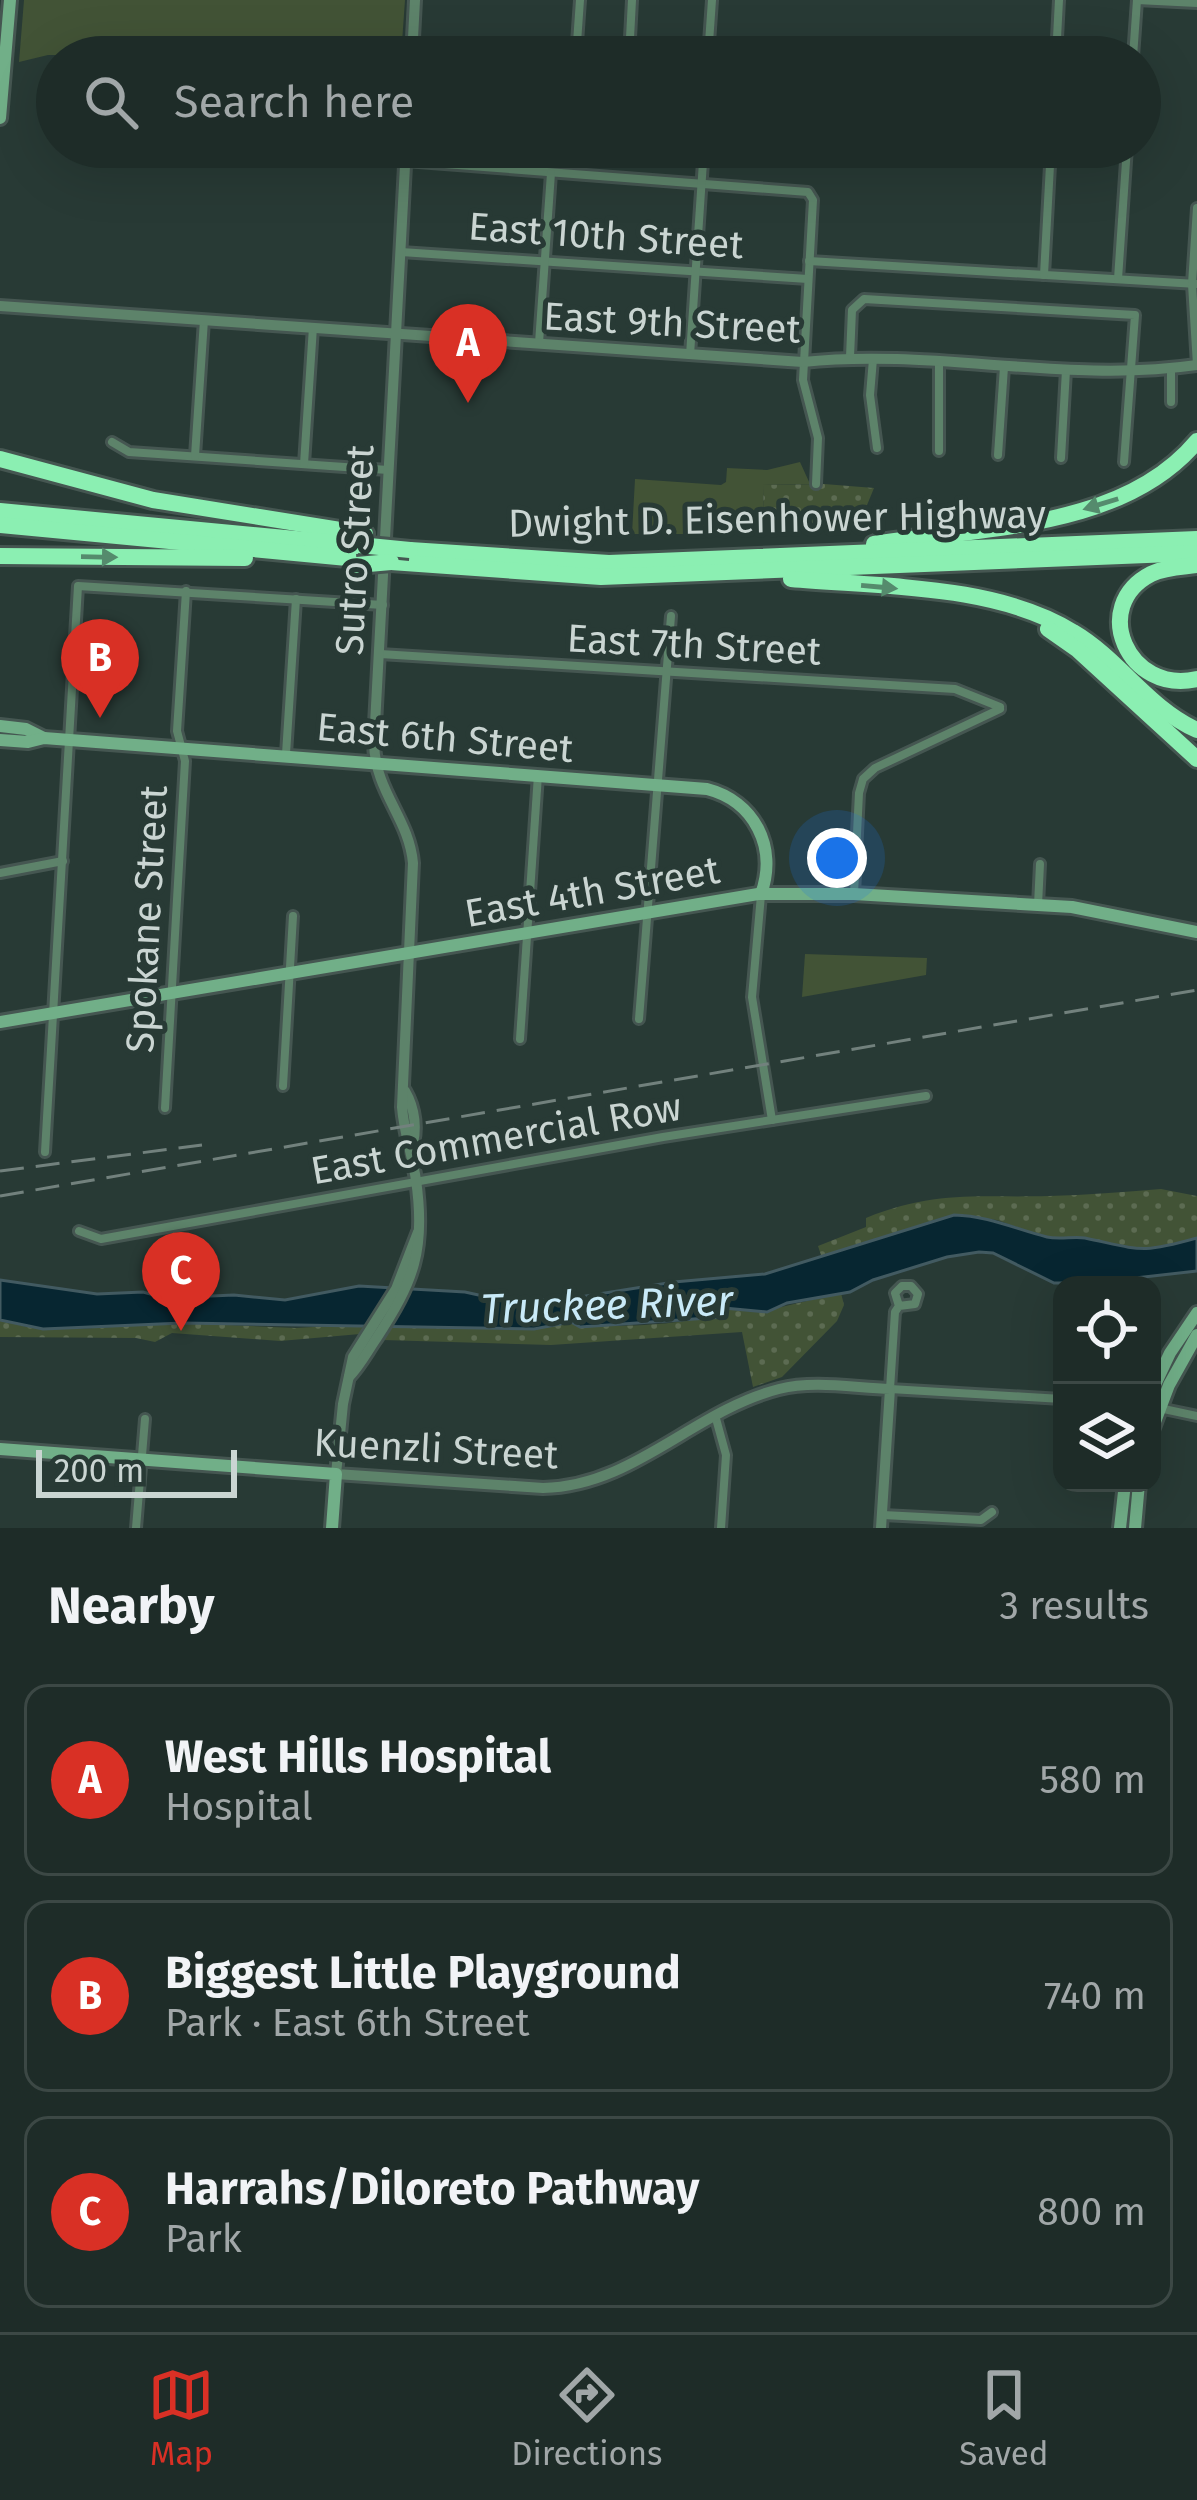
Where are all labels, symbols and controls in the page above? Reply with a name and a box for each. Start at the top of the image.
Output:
search box [36,36,1161,168]
icon: search [78,69,144,135]
text: Search here [174,75,414,129]
street label: East 10th Street [467,203,746,269]
street label: East 9th Street [542,293,803,353]
pin: A [429,304,507,403]
street label: Sutro Street [327,443,384,657]
street label: Dwight D. Eisenhower Highway [508,491,1046,547]
one-way arrow [1082,496,1119,514]
one-way arrow [81,548,119,567]
one-way arrow [861,578,898,597]
street label: East 7th Street [566,615,823,675]
pin: B [61,619,139,718]
street label: East 6th Street [315,704,576,772]
street label: Spokane Street [117,783,177,1054]
your location [807,828,867,888]
street label: East 4th Street [461,847,724,937]
street label: East Commercial Row [307,1084,685,1194]
pin: C [142,1232,220,1331]
water label: Truckee River [480,1276,736,1334]
map controls [1053,1276,1161,1492]
button: locate [1053,1276,1161,1384]
button: layers [1053,1384,1161,1492]
street label: Kuenzli Street [312,1420,560,1478]
scale bar [36,1444,237,1497]
text: 200 m [54,1451,144,1491]
text: Nearby [48,1575,214,1637]
text: 3 results [999,1583,1149,1629]
text: West Hills Hospital [165,1730,551,1784]
text: A [78,1757,102,1803]
text: 580 m [1039,1757,1146,1803]
text: Hospital [165,1784,313,1830]
text: Biggest Little Playground [165,1946,681,2000]
text: B [78,1973,102,2019]
text: 740 m [1044,1973,1146,2019]
text: Park · East 6th Street [165,2000,530,2046]
text: Harrahs/Diloreto Pathway [165,2162,699,2216]
text: C [79,2189,101,2235]
text: 800 m [1037,2189,1146,2235]
text: Park [165,2216,242,2262]
tab: Map [148,2362,214,2474]
tab: Directions [511,2362,663,2474]
tab: Saved [959,2362,1049,2474]

